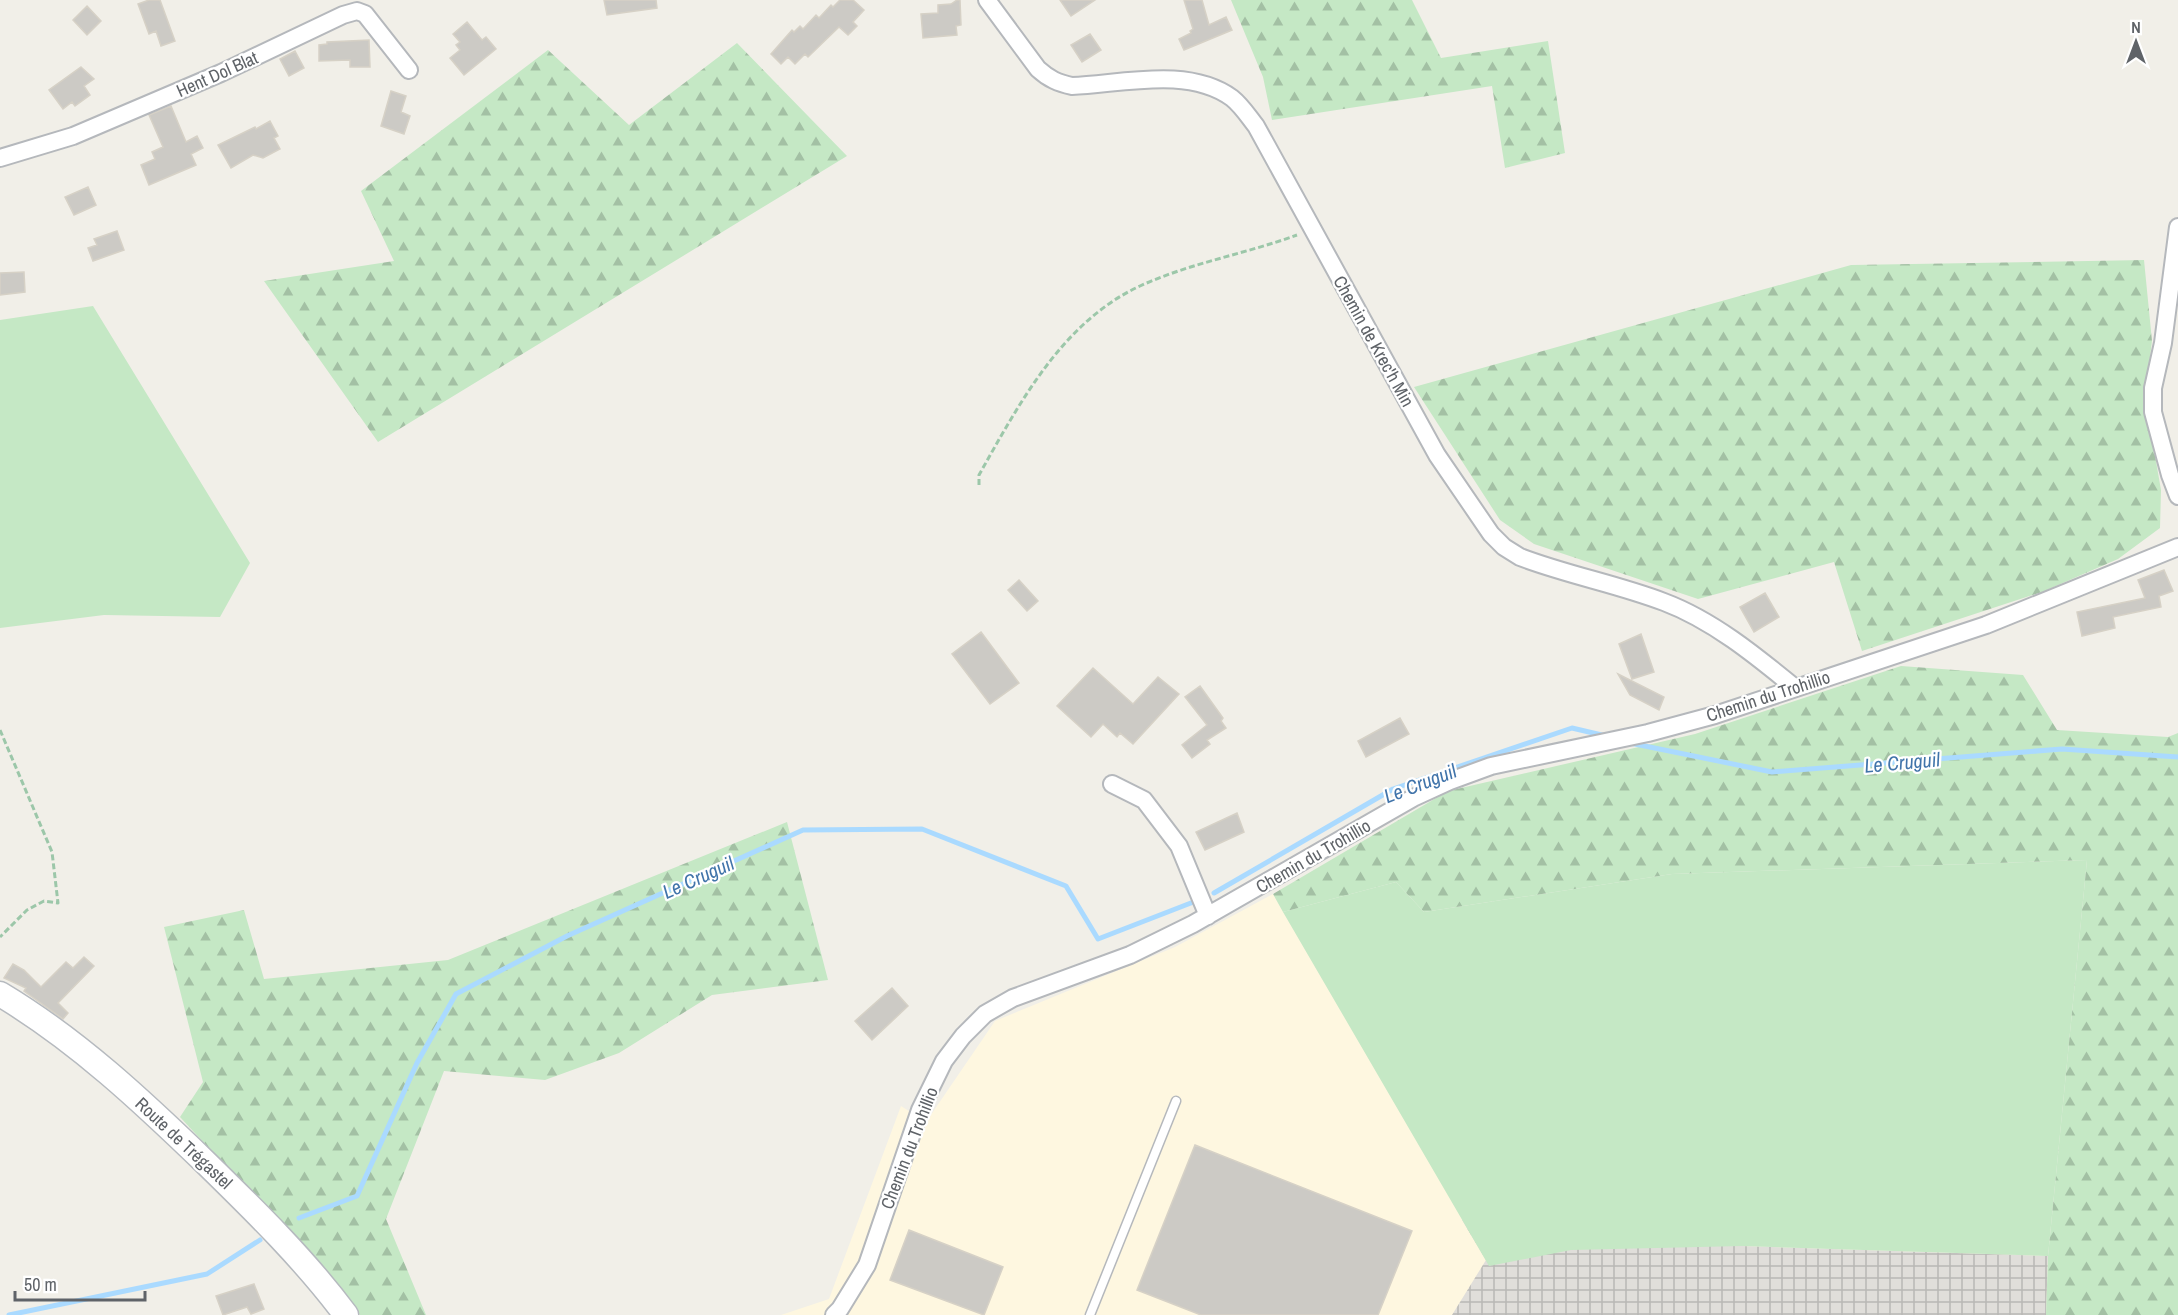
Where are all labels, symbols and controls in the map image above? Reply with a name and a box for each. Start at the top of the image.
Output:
north arrow [2106,12,2166,72]
text: N [2131,16,2141,38]
street label: Hent Dol Blat [172,45,262,103]
street label: Chemin de Krec'h Min [1328,271,1420,411]
street label: Chemin du Trohillio [1703,664,1833,728]
water label: Le Cruguil [1863,745,1941,779]
water label: Le Cruguil [1380,757,1460,809]
street label: Chemin du Trohillio [1251,813,1375,899]
water label: Le Cruguil [658,849,738,905]
street label: Chemin du Trohillio [874,1083,944,1213]
street label: Route de Trégastel [130,1091,238,1195]
scale bar [15,1264,146,1302]
text: 50 m [24,1272,57,1297]

